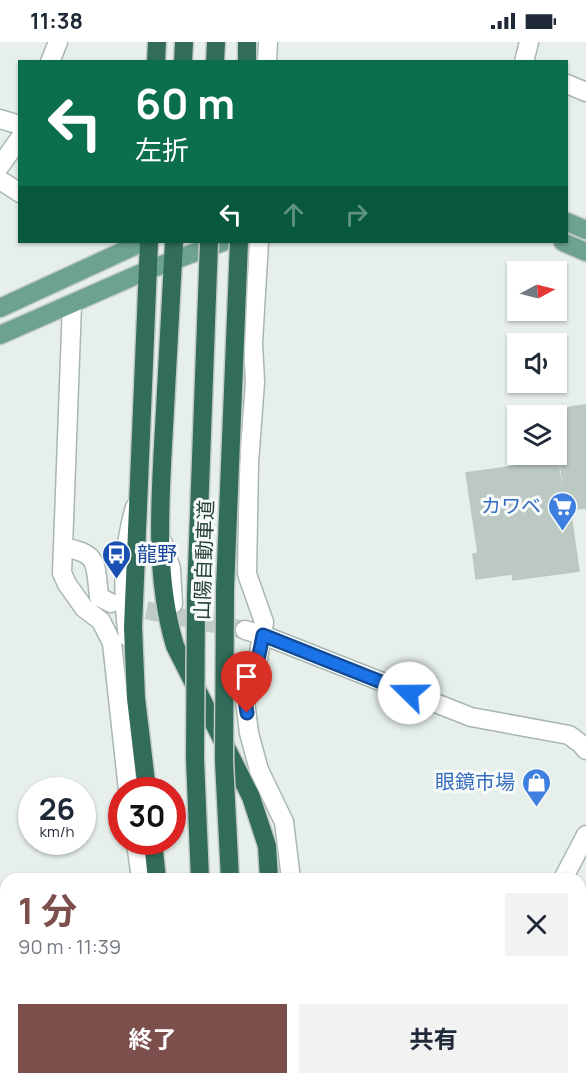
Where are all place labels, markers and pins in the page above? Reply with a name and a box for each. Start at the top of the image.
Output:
supermarket icon: カワベ [546,490,578,532]
place label: カワベ [481,492,541,519]
bus stop icon: 龍野 [100,538,132,580]
place label: 龍野 [137,540,177,567]
pin [221,651,272,713]
shop icon: 眼鏡市場 [520,766,552,808]
place label: 眼鏡市場 [435,768,515,795]

